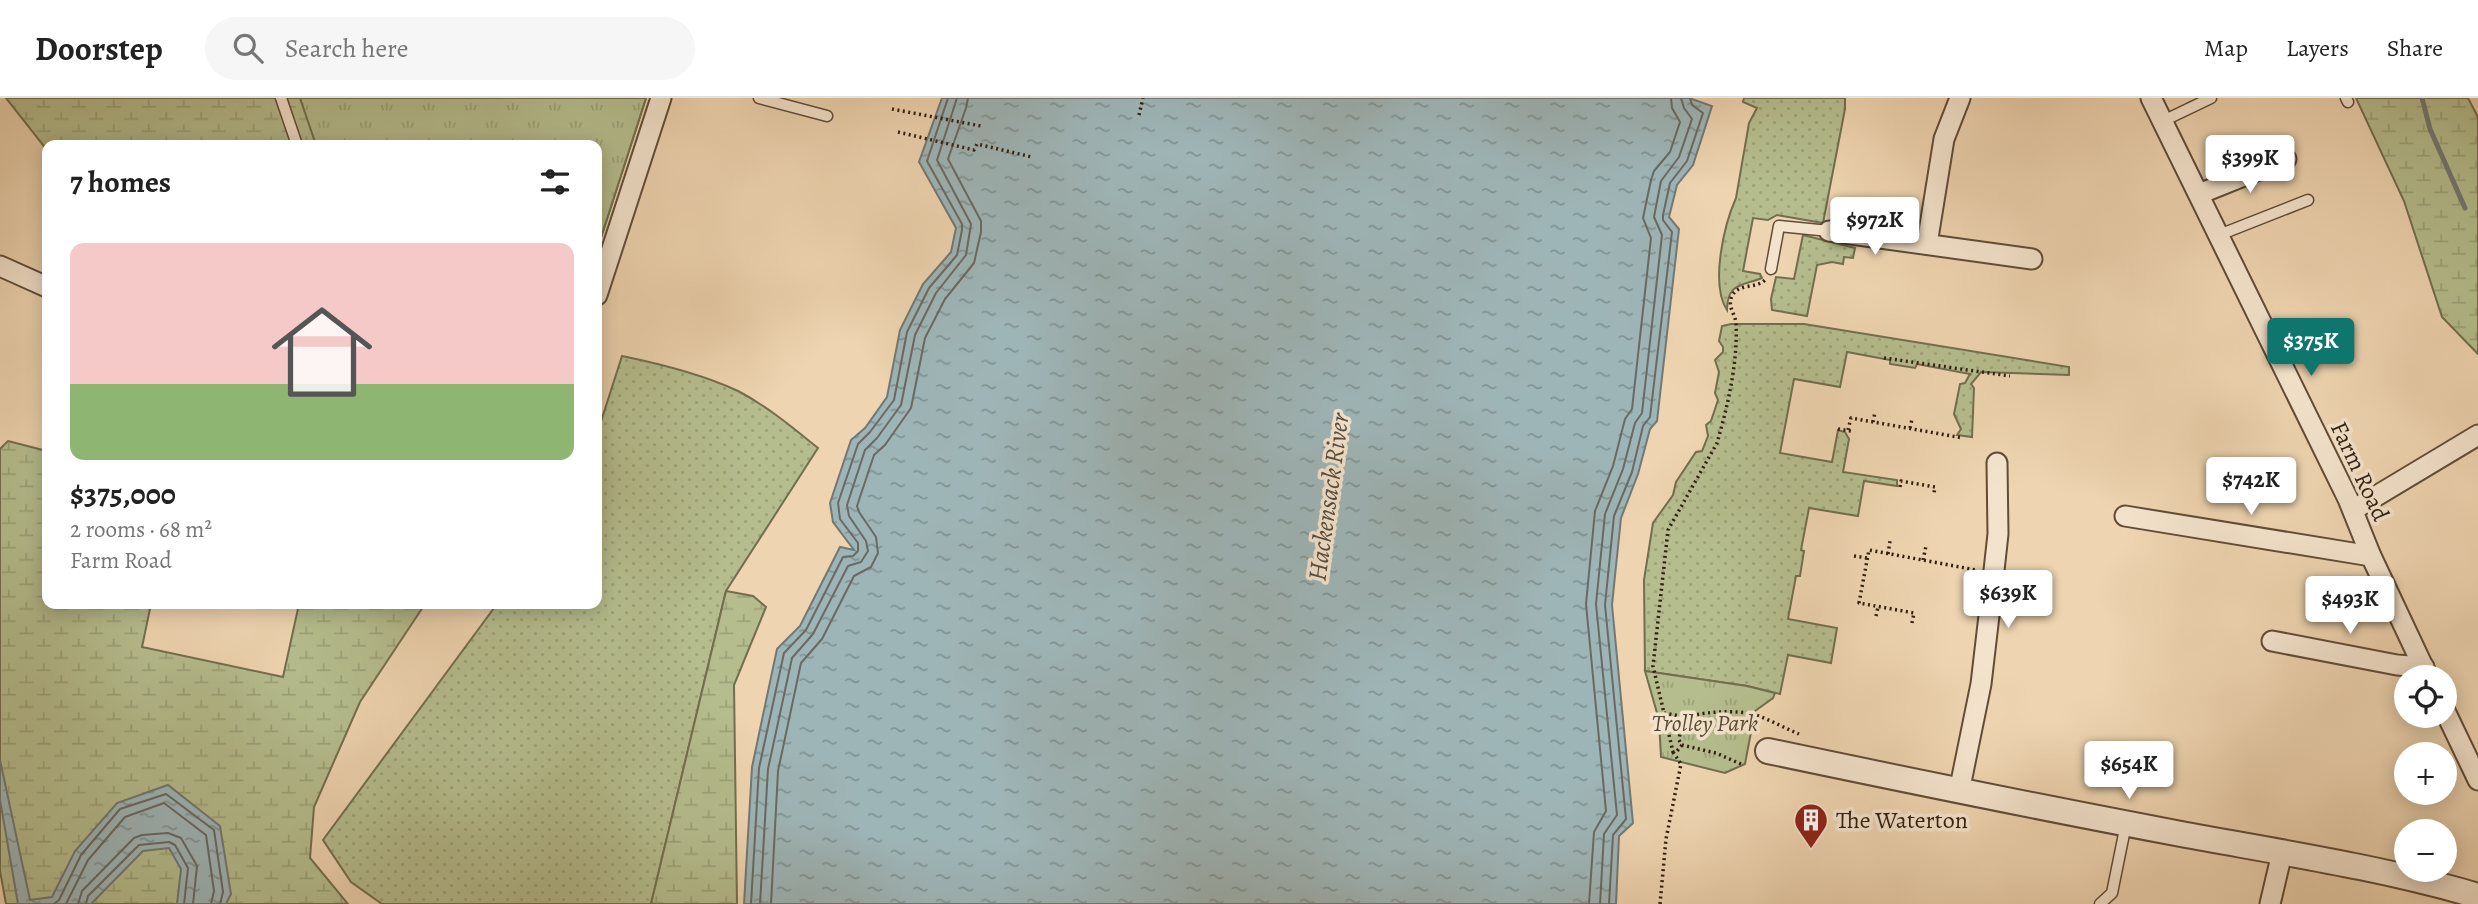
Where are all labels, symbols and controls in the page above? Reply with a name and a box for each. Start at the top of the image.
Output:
search box [205,17,695,80]
text: Doorstep [35,26,163,71]
icon: search [229,29,267,67]
text: Search here [285,31,408,66]
text: Map [2204,32,2248,64]
text: Layers [2286,32,2349,64]
text: Share [2387,32,2443,64]
pin: $399K [2201,136,2299,195]
text: $399K [2221,142,2279,173]
text: 7 homes [70,162,171,202]
icon: filters [536,163,574,201]
pin: $972K [1826,198,1924,257]
text: $972K [1846,204,1904,235]
icon: home [259,289,385,415]
pin: $375K [2262,318,2360,378]
text: $375K [2283,325,2339,356]
water label: Hackensack River [1299,410,1358,583]
street label: Farm Road [2323,416,2397,526]
pin: $742K [2202,458,2300,517]
text: $742K [2222,464,2280,495]
text: $375,000 [70,474,176,514]
text: 2 rooms · 68 m² [70,514,212,545]
text: Farm Road [70,545,172,576]
pin: $639K [1959,570,2057,630]
pin: $493K [2301,576,2399,636]
text: $639K [1979,577,2037,608]
text: $493K [2321,583,2379,614]
map controls [2394,665,2457,882]
button: locate [2394,665,2457,728]
park label: Trolley Park [1652,707,1759,739]
pin: $654K [2080,742,2178,801]
button: + [2394,742,2457,805]
text: $654K [2100,748,2158,779]
building icon: The Waterton [1792,801,1830,850]
place label: The Waterton [1836,804,1968,836]
button: − [2394,819,2457,882]

